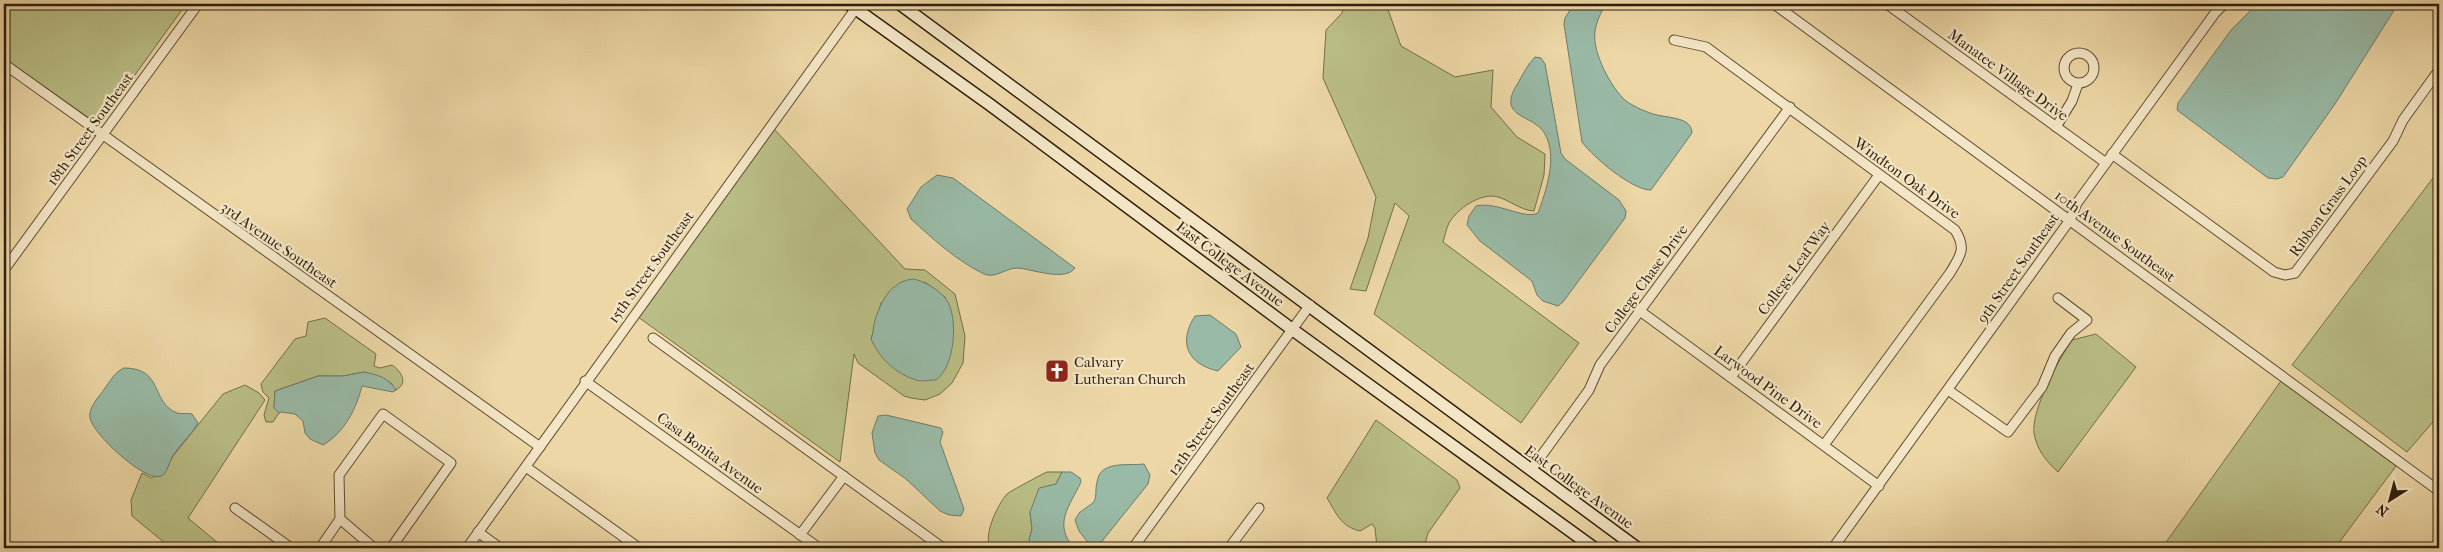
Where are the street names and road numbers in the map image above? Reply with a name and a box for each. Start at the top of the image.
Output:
street label: Manatee Village Drive [1944,25,2072,125]
street label: 18th Street Southeast [43,68,137,189]
street label: Windton Oak Drive [1850,133,1964,223]
street label: Ribbon Grass Loop [2285,152,2371,260]
street label: 10th Avenue Southeast [2051,186,2179,286]
street label: 3rd Avenue Southeast [217,198,341,292]
street label: 15th Street Southeast [604,207,698,327]
street label: 9th Street Southeast [1973,209,2063,327]
street label: College Leaf Way [1754,217,1835,319]
street label: East College Avenue [1172,218,1288,311]
street label: College Chase Drive [1600,221,1692,337]
street label: Larwood Pine Drive [1710,342,1826,433]
street label: 12th Street Southeast [1164,358,1258,479]
street label: Casa Bonita Avenue [653,408,767,498]
street label: East College Avenue [1521,441,1638,533]

